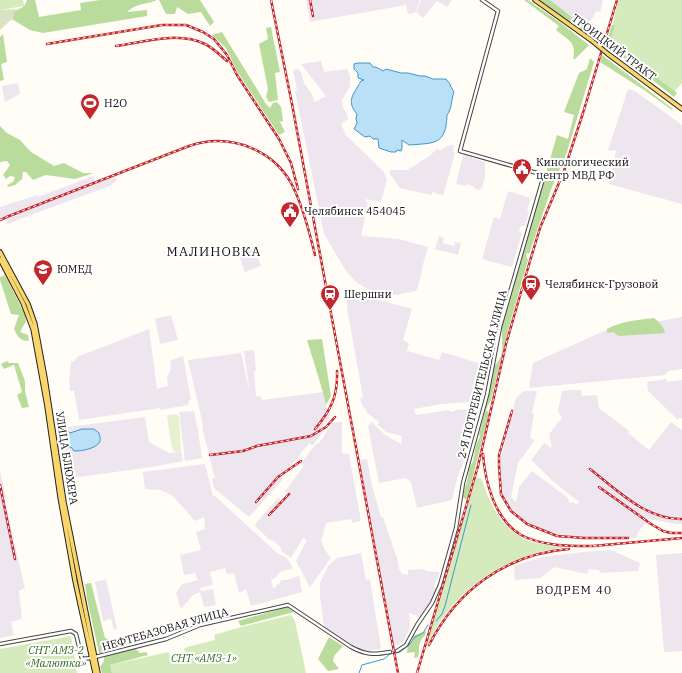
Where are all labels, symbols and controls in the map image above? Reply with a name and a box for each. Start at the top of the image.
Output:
street label: ТРОИЦКИЙ ТРАКТ [569,11,659,83]
sports icon: H2O [79,92,101,120]
place label: H2O [104,96,127,110]
place label: Кинологический центр МВД РФ [536,155,629,182]
public building icon: Кинологический центр МВД РФ [511,157,533,185]
public building icon: Челябинск 454045 [279,200,301,228]
place label: Челябинск 454045 [304,204,406,218]
district label: МАЛИНОВКА [167,243,261,260]
school or university icon: ЮМЕД [32,258,54,286]
place label: ЮМЕД [57,262,93,276]
station icon: Челябинск-Грузовой [520,273,542,301]
place label: Челябинск-Грузовой [545,277,658,291]
station icon: Шершни [319,283,341,311]
place label: Шершни [344,287,392,301]
street label: 2-Я ПОТРЕБИТЕЛЬСКАЯ УЛИЦА [454,288,510,460]
street label: УЛИЦА БЛЮХЕРА [53,410,81,506]
district label: ВОДРЕМ 40 [536,582,612,597]
street label: НЕФТЕБАЗОВАЯ УЛИЦА [100,604,230,654]
park label: СНТ АМЗ-2 «Малютка» [26,643,86,670]
park label: СНТ «АМЗ-1» [171,651,237,665]

